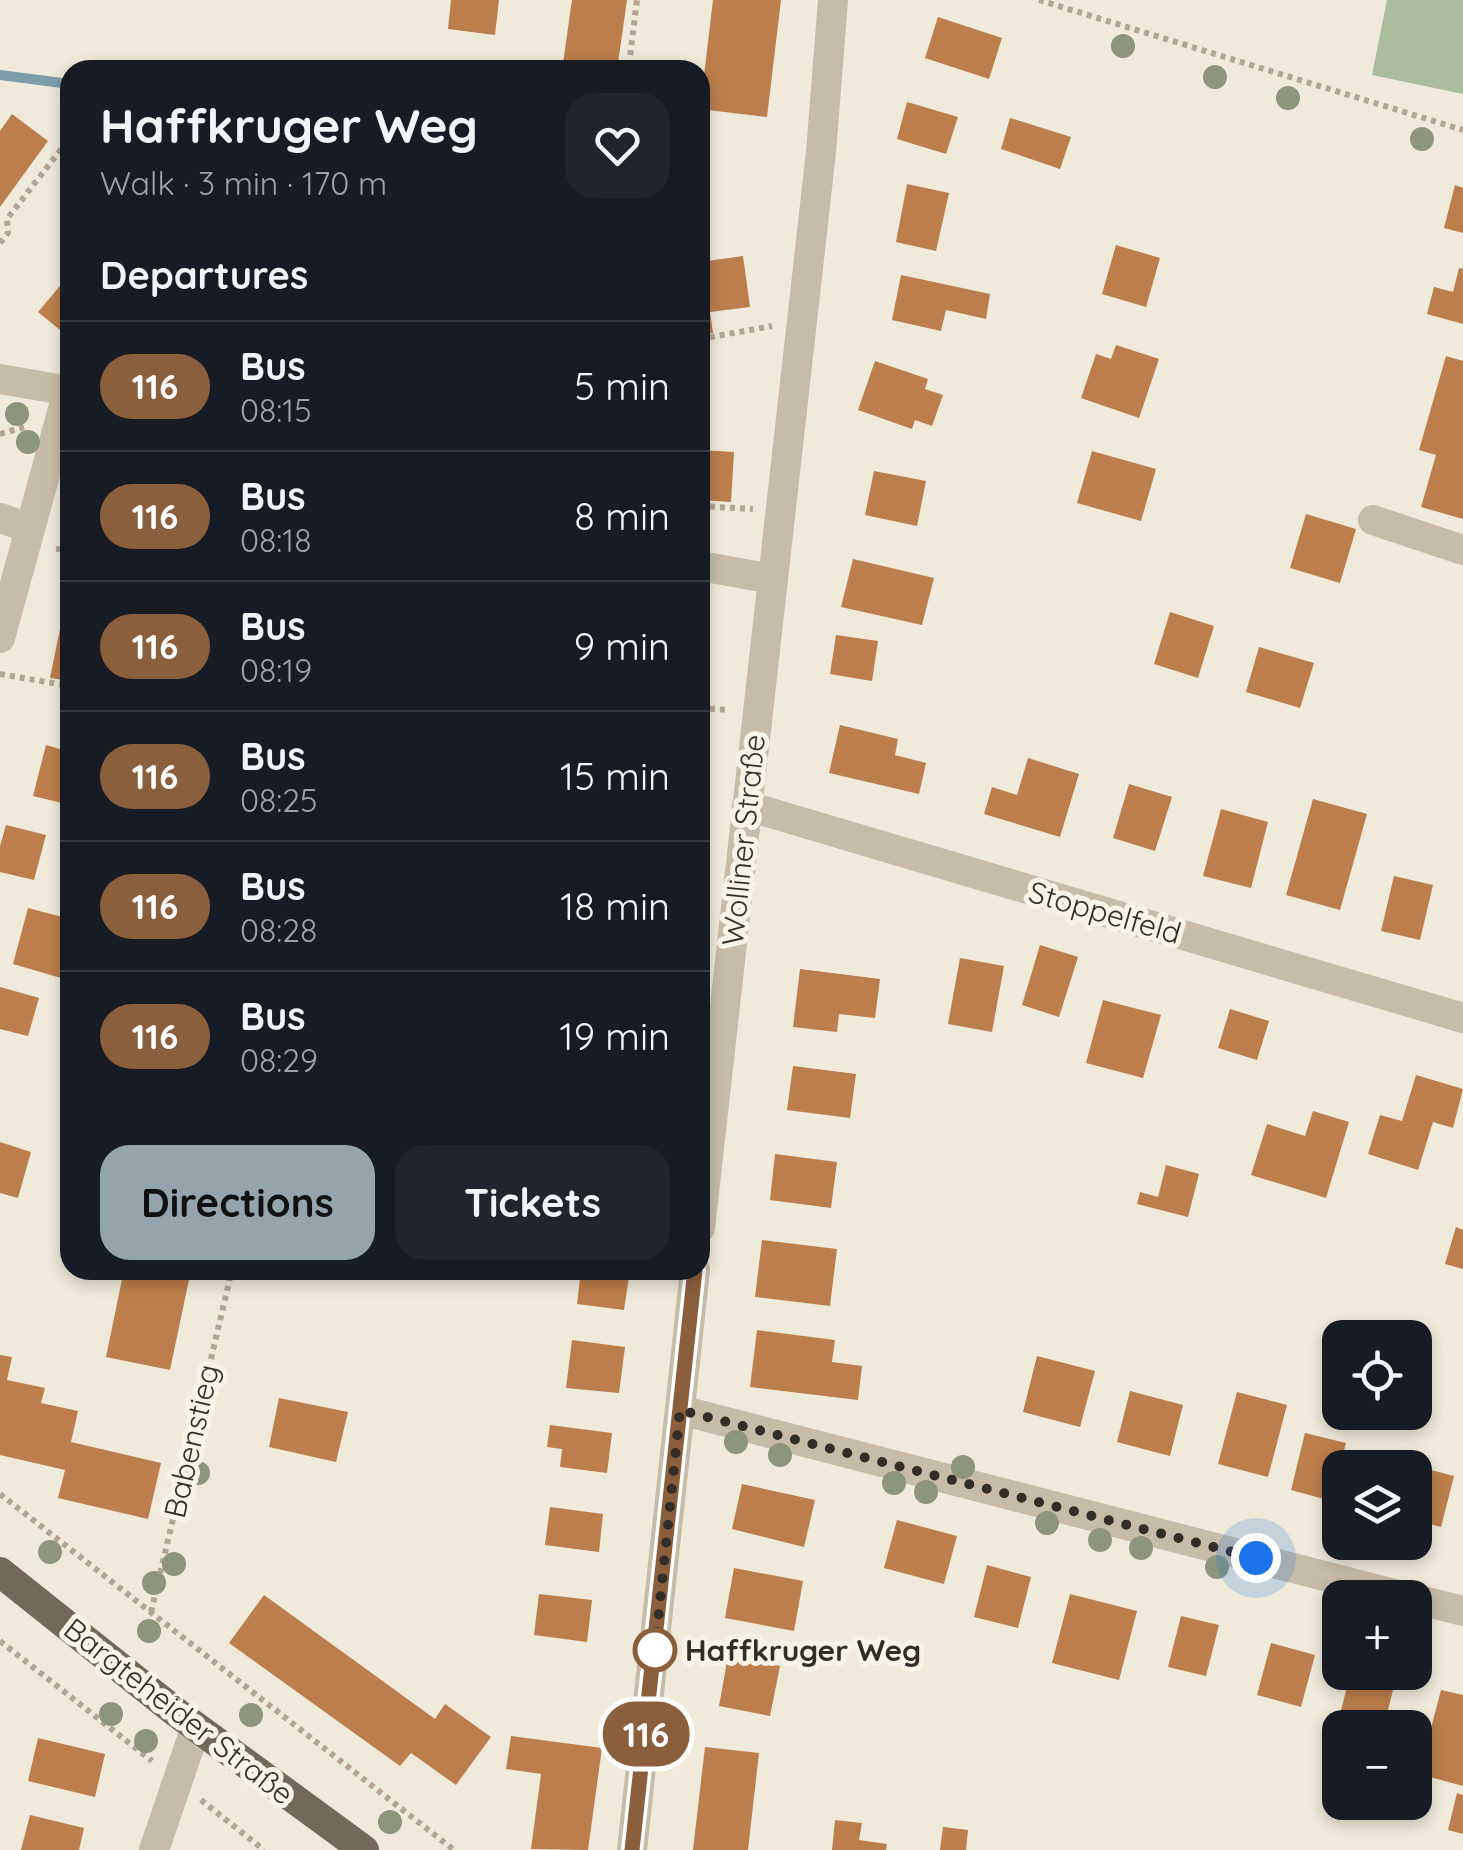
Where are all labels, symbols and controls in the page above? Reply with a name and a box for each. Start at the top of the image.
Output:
button: heart [565,93,670,198]
text: Haffkruger Weg [100,95,478,155]
text: Walk · 3 min · 170 m [100,163,387,203]
text: Departures [100,251,308,299]
text: Bus [240,342,306,390]
text: 5 min [574,362,670,410]
text: 116 [132,364,178,408]
text: 08:15 [240,390,312,430]
text: Bus [240,472,306,520]
text: 8 min [574,492,670,540]
text: 116 [132,494,178,538]
text: 08:18 [240,520,311,560]
text: Bus [240,602,306,650]
text: 9 min [574,622,670,670]
text: 116 [132,624,178,668]
text: 08:19 [240,650,312,690]
text: Bus [240,732,306,780]
street label: Wolliner Straße [713,732,773,948]
text: 15 min [560,752,670,800]
text: 116 [132,754,178,798]
text: 08:25 [240,780,317,820]
text: Bus [240,862,306,910]
street label: Stoppelfeld [1024,872,1186,952]
text: 18 min [560,882,670,930]
text: 116 [132,884,178,928]
text: 08:28 [240,910,317,950]
text: Bus [240,992,306,1040]
text: 19 min [560,1012,670,1060]
text: 116 [132,1014,178,1058]
text: 08:29 [240,1040,318,1080]
button: Directions [100,1145,375,1260]
button: Tickets [395,1145,670,1260]
map controls [1322,1320,1432,1820]
button: locate [1322,1320,1432,1430]
street label: Babenstieg [155,1361,227,1521]
button: layers [1322,1450,1432,1560]
your location [1231,1533,1281,1583]
button: + [1322,1580,1432,1690]
street label: Bargteheider Straße [56,1609,302,1813]
marker: Haffkruger Weg [634,1629,676,1671]
place label: Haffkruger Weg [685,1631,921,1669]
line badge: 116 [588,1702,704,1766]
button: − [1322,1710,1432,1820]
text: 116 [623,1712,669,1756]

